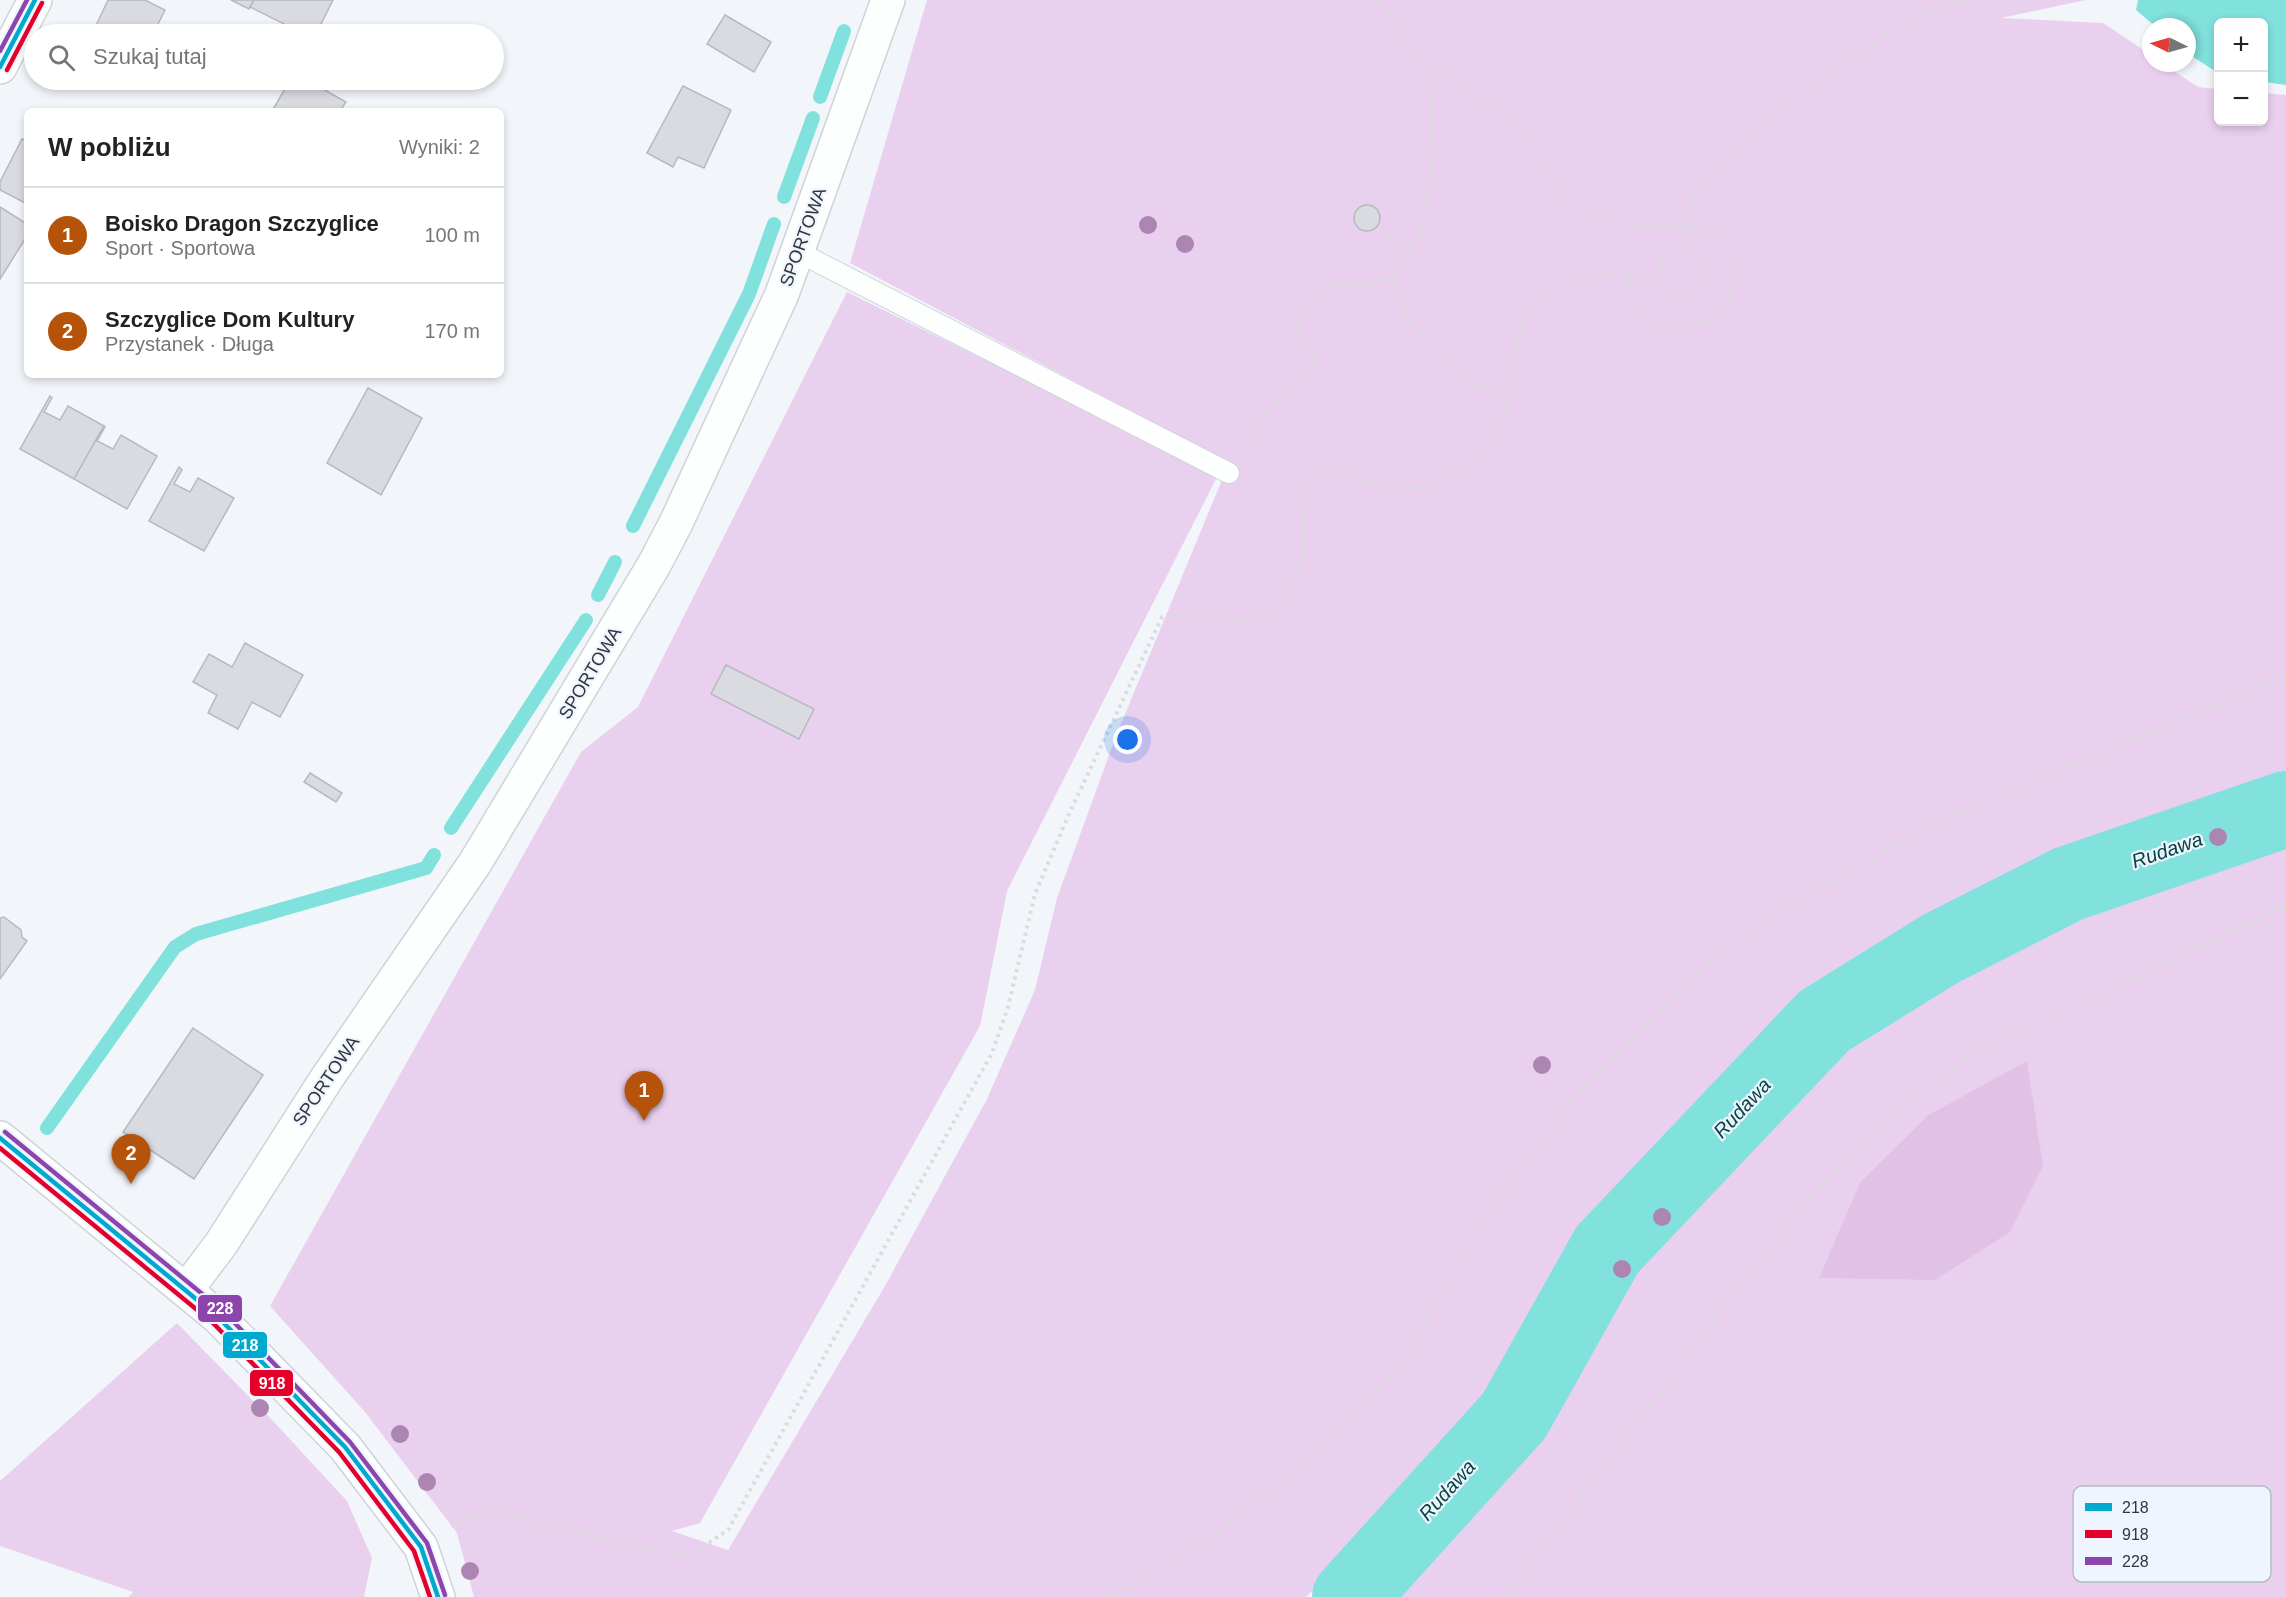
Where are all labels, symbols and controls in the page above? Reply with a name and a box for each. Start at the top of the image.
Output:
north arrow [2142,18,2196,72]
map controls [2214,18,2268,126]
button: + [2214,18,2268,72]
search box [24,24,504,90]
icon: search [45,41,78,74]
text: Szukaj tutaj [93,44,207,69]
button: − [2214,72,2268,126]
text: W pobliżu [48,132,171,162]
text: Wyniki: 2 [399,136,480,158]
street label: SPORTOWA [776,185,830,289]
text: Boisko Dragon Szczyglice [105,211,379,236]
text: 1 [62,224,73,246]
text: 100 m [424,224,480,246]
text: Sport · Sportowa [105,237,255,259]
text: Szczyglice Dom Kultury [105,307,354,332]
text: 2 [62,320,73,342]
text: 170 m [424,320,480,342]
text: Przystanek · Długa [105,333,274,355]
street label: SPORTOWA [555,623,625,723]
your location [1113,725,1142,754]
water label: Rudawa [2129,828,2205,872]
street label: SPORTOWA [289,1032,363,1130]
pin: 1 [624,1072,664,1121]
water label: Rudawa [1709,1074,1775,1142]
pin: 2 [112,1134,150,1184]
line badge: 228 [197,1294,243,1323]
text: 228 [207,1300,233,1317]
line badge: 218 [222,1331,268,1359]
text: 218 [232,1337,258,1354]
line badge: 918 [249,1369,294,1397]
text: 918 [259,1375,285,1392]
water label: Rudawa [1414,1455,1480,1525]
legend [2073,1486,2271,1582]
text: 218 [2122,1499,2149,1516]
text: 918 [2122,1526,2149,1543]
text: 228 [2122,1553,2149,1570]

